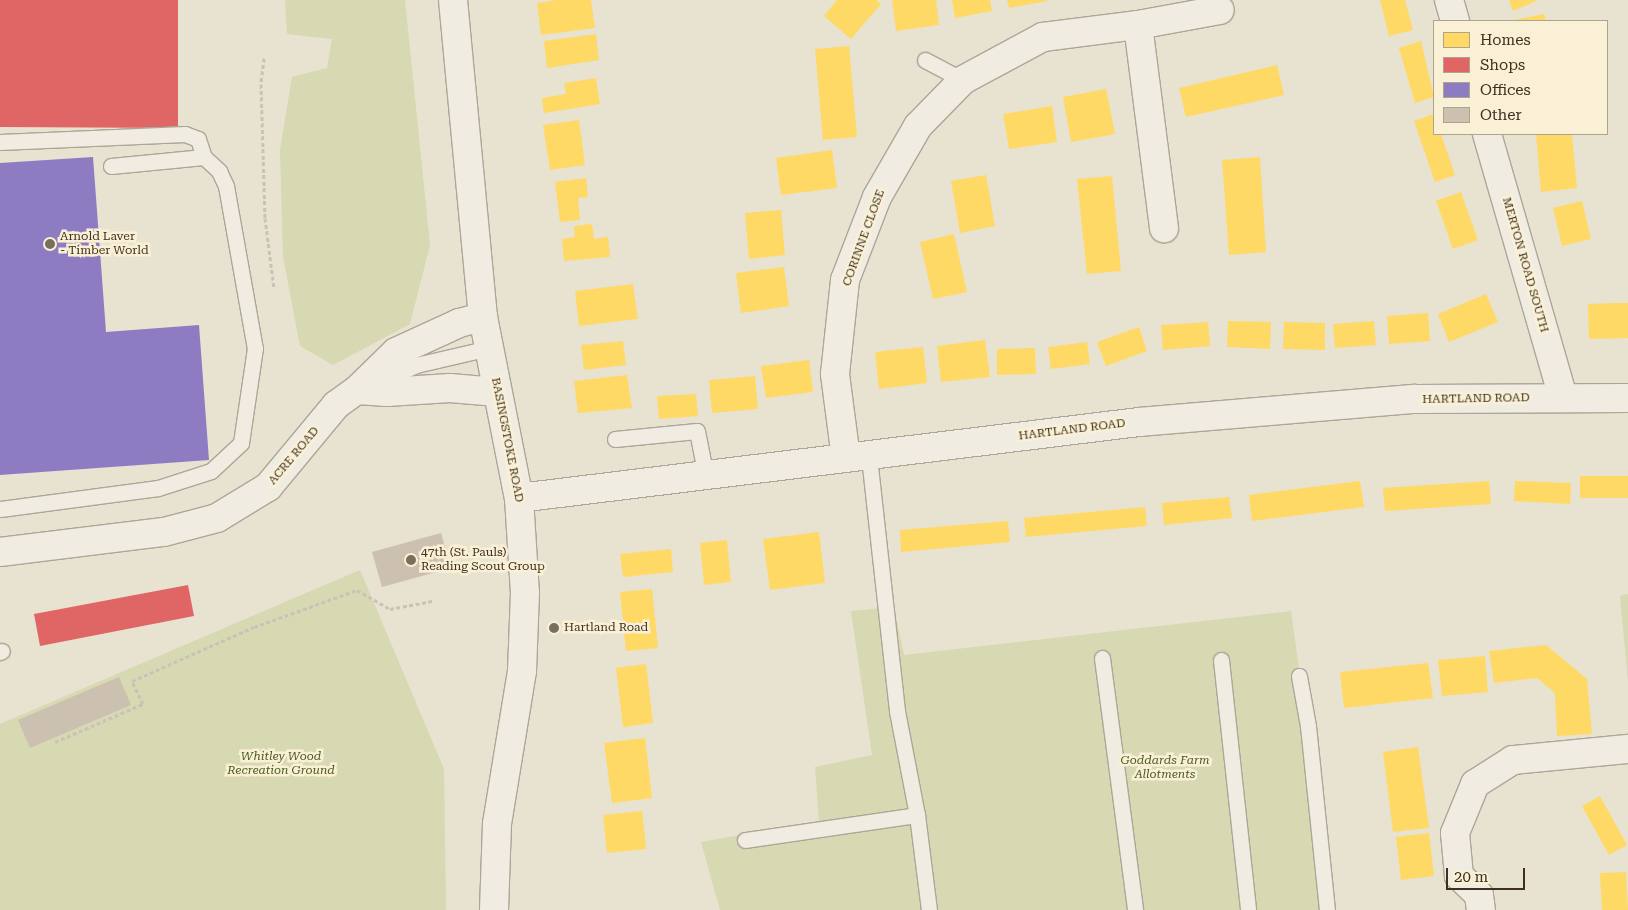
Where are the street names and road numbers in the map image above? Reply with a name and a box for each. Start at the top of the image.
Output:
street label: CORINNE CLOSE [840,188,888,288]
street label: MERTON ROAD SOUTH [1499,196,1551,334]
street label: BASINGSTOKE ROAD [488,376,526,504]
street label: HARTLAND ROAD [1422,391,1530,407]
street label: HARTLAND ROAD [1018,416,1126,444]
street label: ACRE ROAD [266,424,322,488]

